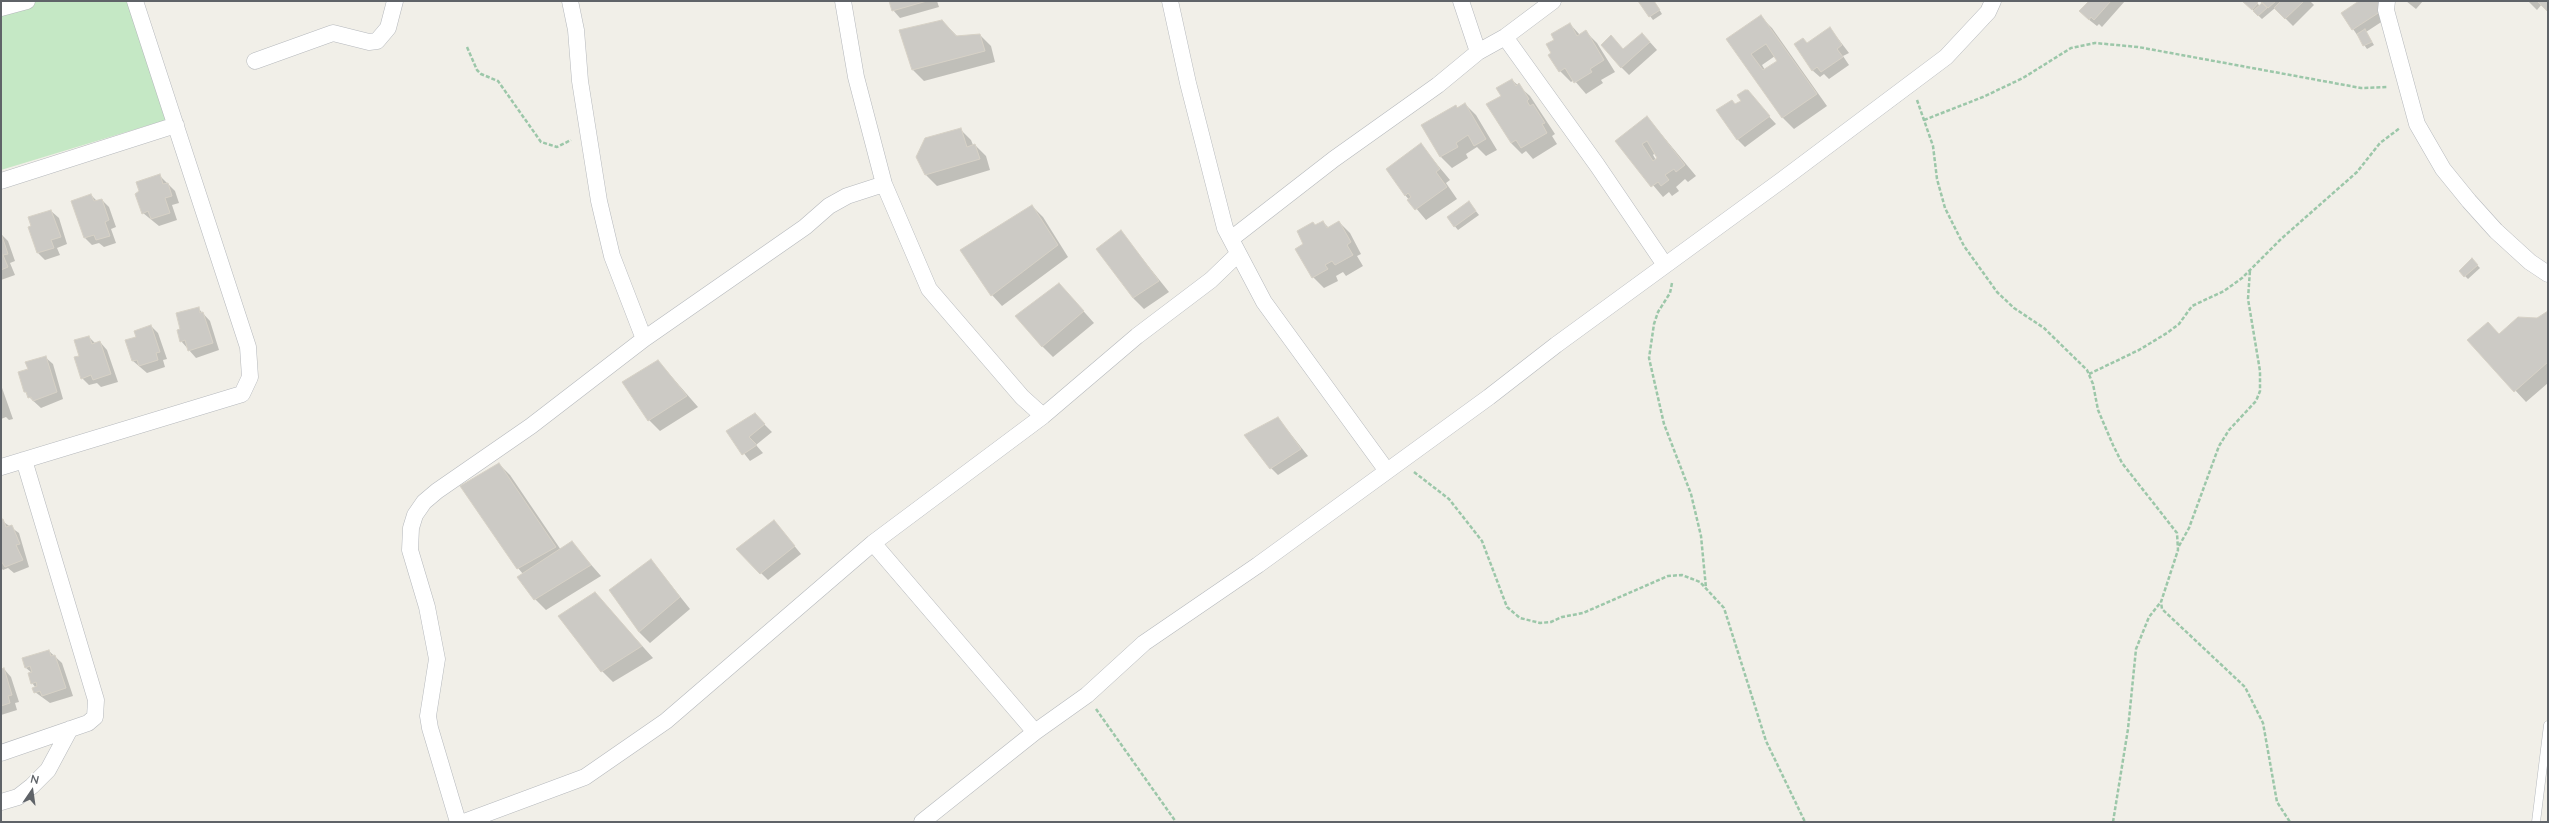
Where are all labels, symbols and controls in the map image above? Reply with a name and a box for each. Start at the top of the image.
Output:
north arrow [12,771,52,811]
text: N [29,772,40,786]

